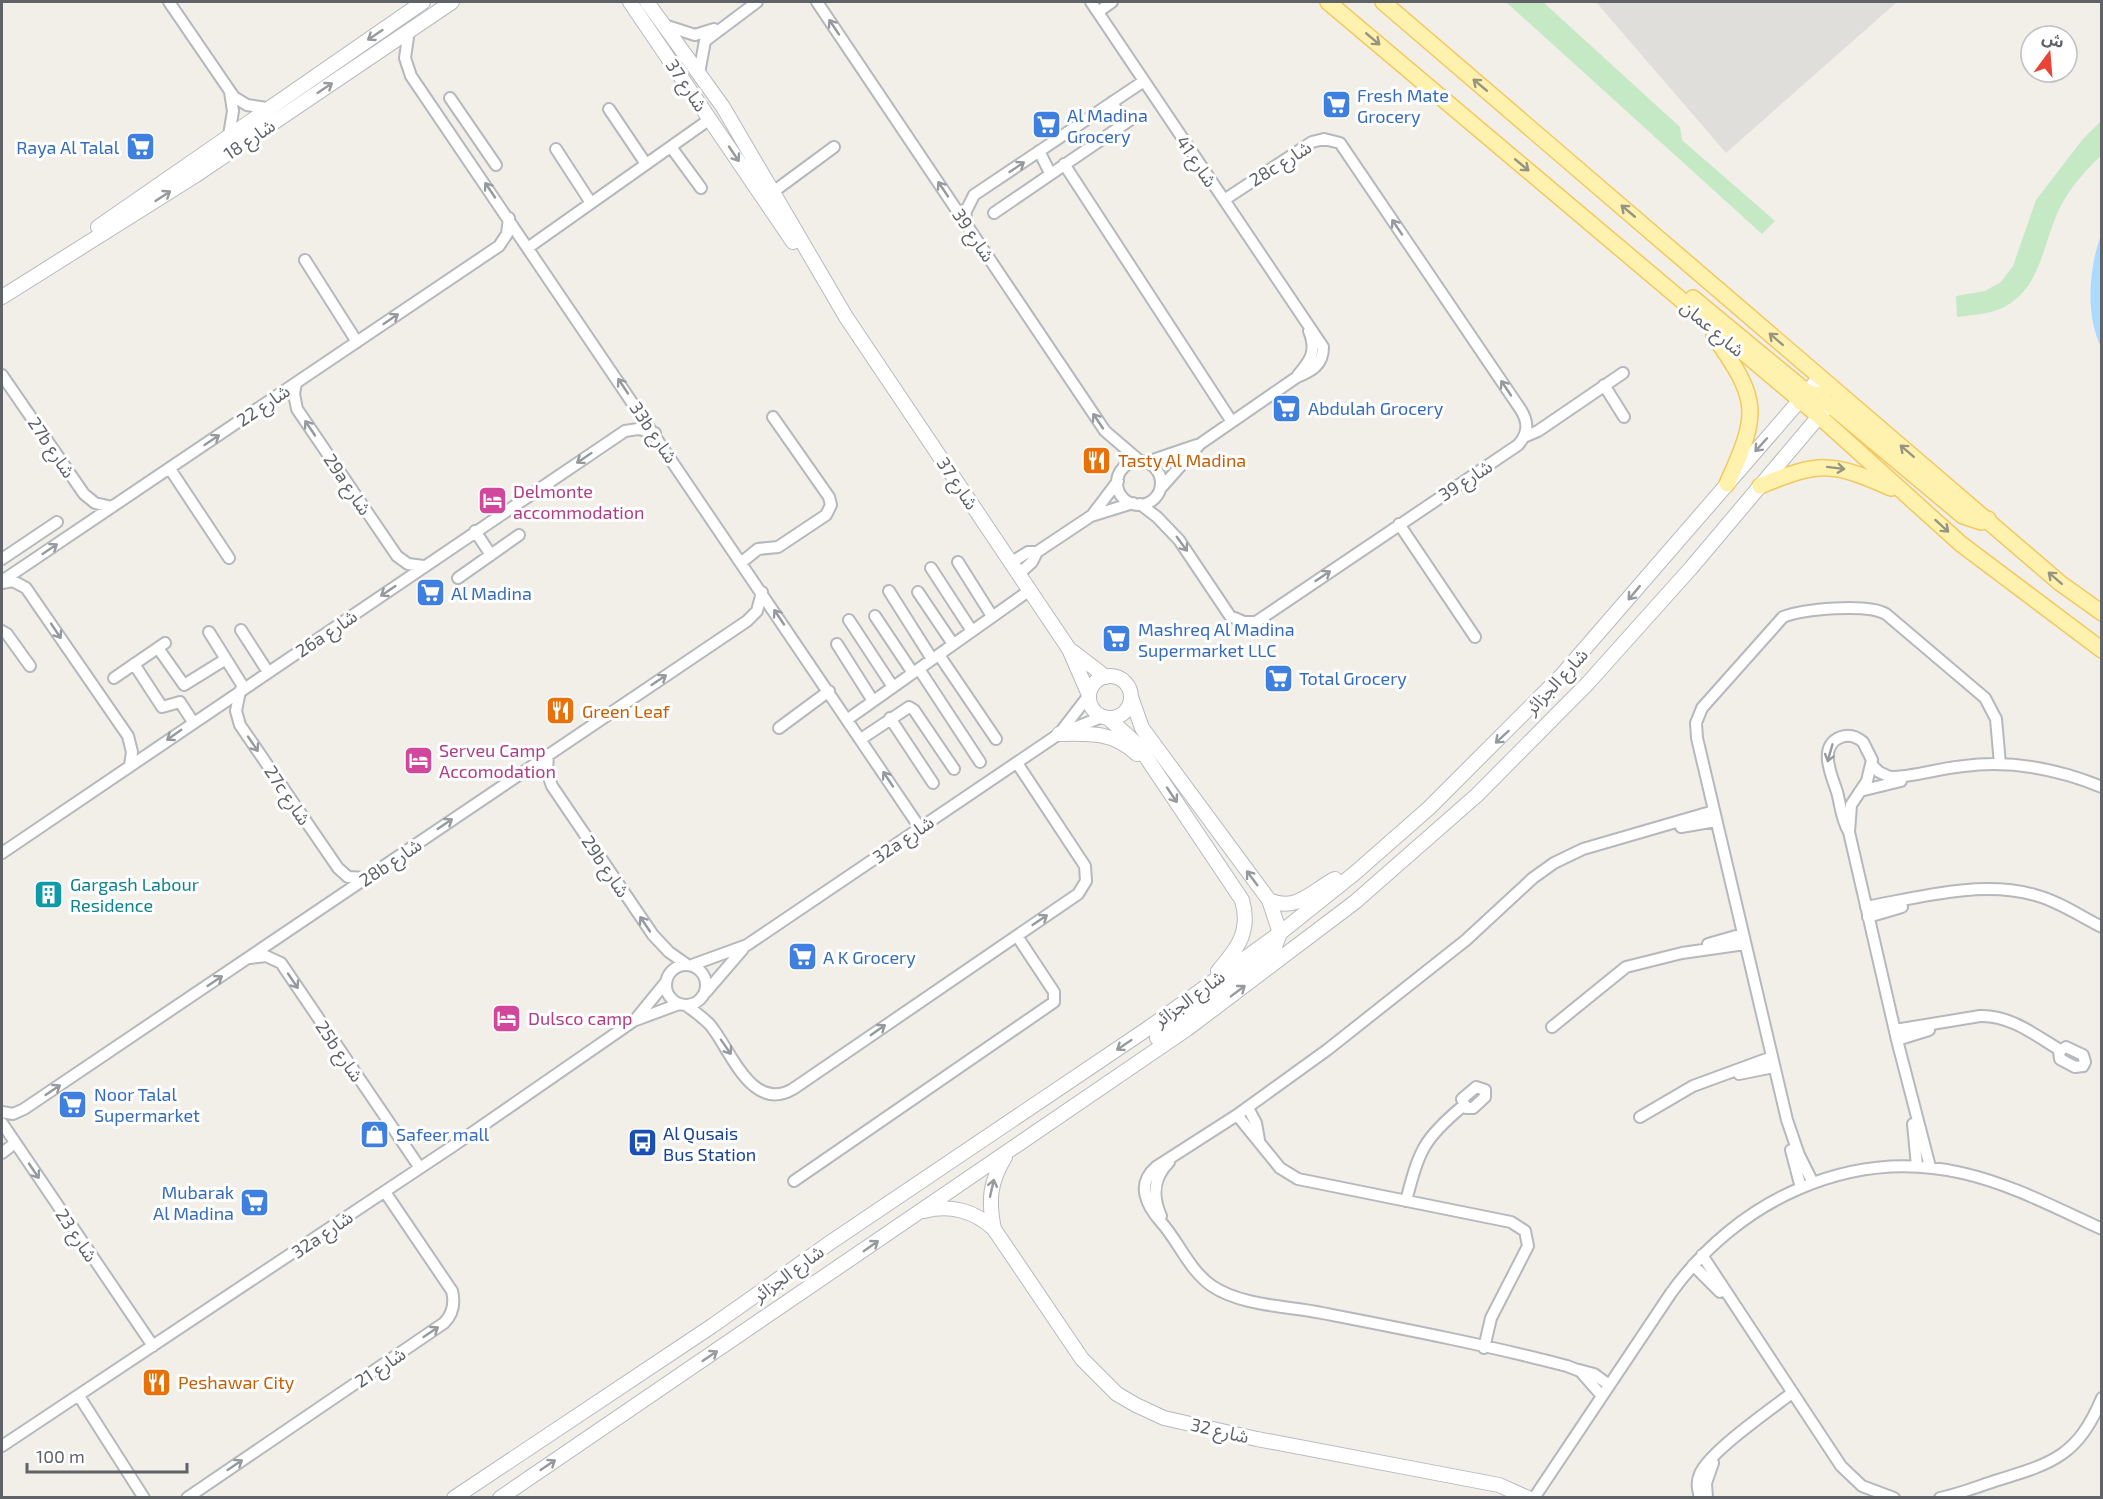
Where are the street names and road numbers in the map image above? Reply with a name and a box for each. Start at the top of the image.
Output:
street label: شارع 37 [658,55,712,118]
street label: شارع 18 [219,114,281,167]
street label: شارع 41 [1169,131,1222,193]
street label: 28c شارع [1245,135,1317,194]
street label: شارع 39 [945,204,1000,268]
street label: شارع عمان [1674,295,1749,364]
street label: شارع 22 [232,379,296,434]
street label: 33b شارع [622,397,683,469]
street label: 27b شارع [20,412,80,484]
street label: 29a شارع [316,449,377,521]
street label: شارع 37 [929,453,983,516]
street label: شارع 39 [1434,455,1498,509]
street label: 26a شارع [291,604,363,665]
street label: شارع الجزائر [1519,643,1595,722]
street label: 27c شارع [257,761,316,831]
street label: 32a شارع [868,811,940,871]
street label: 29b شارع [574,831,635,903]
street label: 28b شارع [355,833,428,894]
street label: شارع الجزائر [1148,965,1231,1035]
street label: 25b شارع [308,1016,368,1088]
street label: شارع 23 [48,1204,103,1268]
street label: 32a شارع [287,1206,359,1266]
street label: شارع الجزائر [747,1240,830,1310]
street label: شارع 21 [350,1342,412,1395]
street label: شارع 32 [1188,1413,1251,1451]

